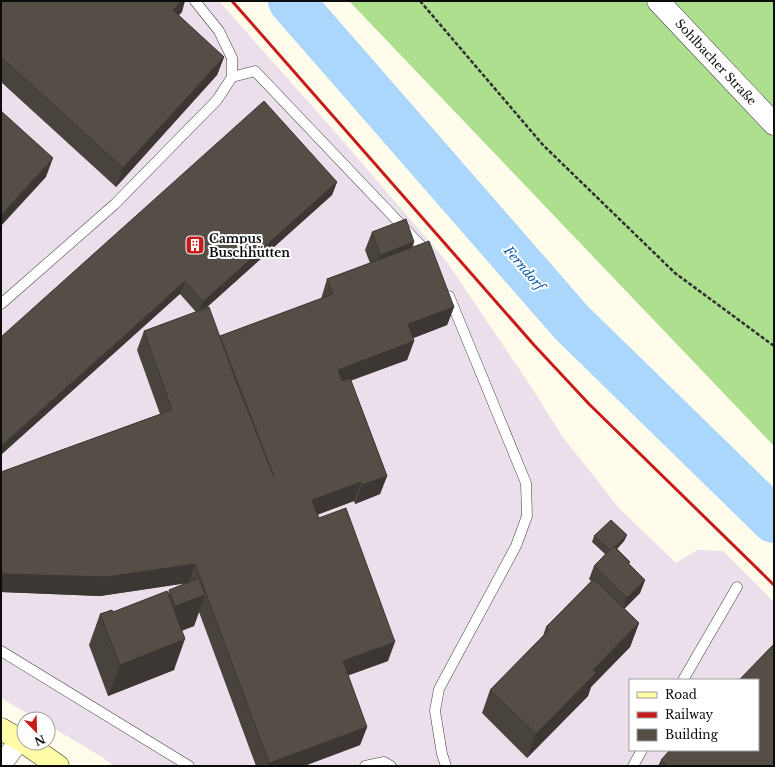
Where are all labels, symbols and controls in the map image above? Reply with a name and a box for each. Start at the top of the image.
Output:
street label: Sohlbacher Straße [672,16,760,108]
place label: Campus Buschhütten [209,231,290,260]
building icon: Campus Buschhütten [184,234,206,256]
water label: Ferndorf [499,242,550,296]
legend [629,679,759,751]
text: Road [665,687,697,702]
text: Railway [665,707,714,722]
north arrow [16,711,56,751]
text: Building [665,727,719,742]
text: N [32,732,47,749]

